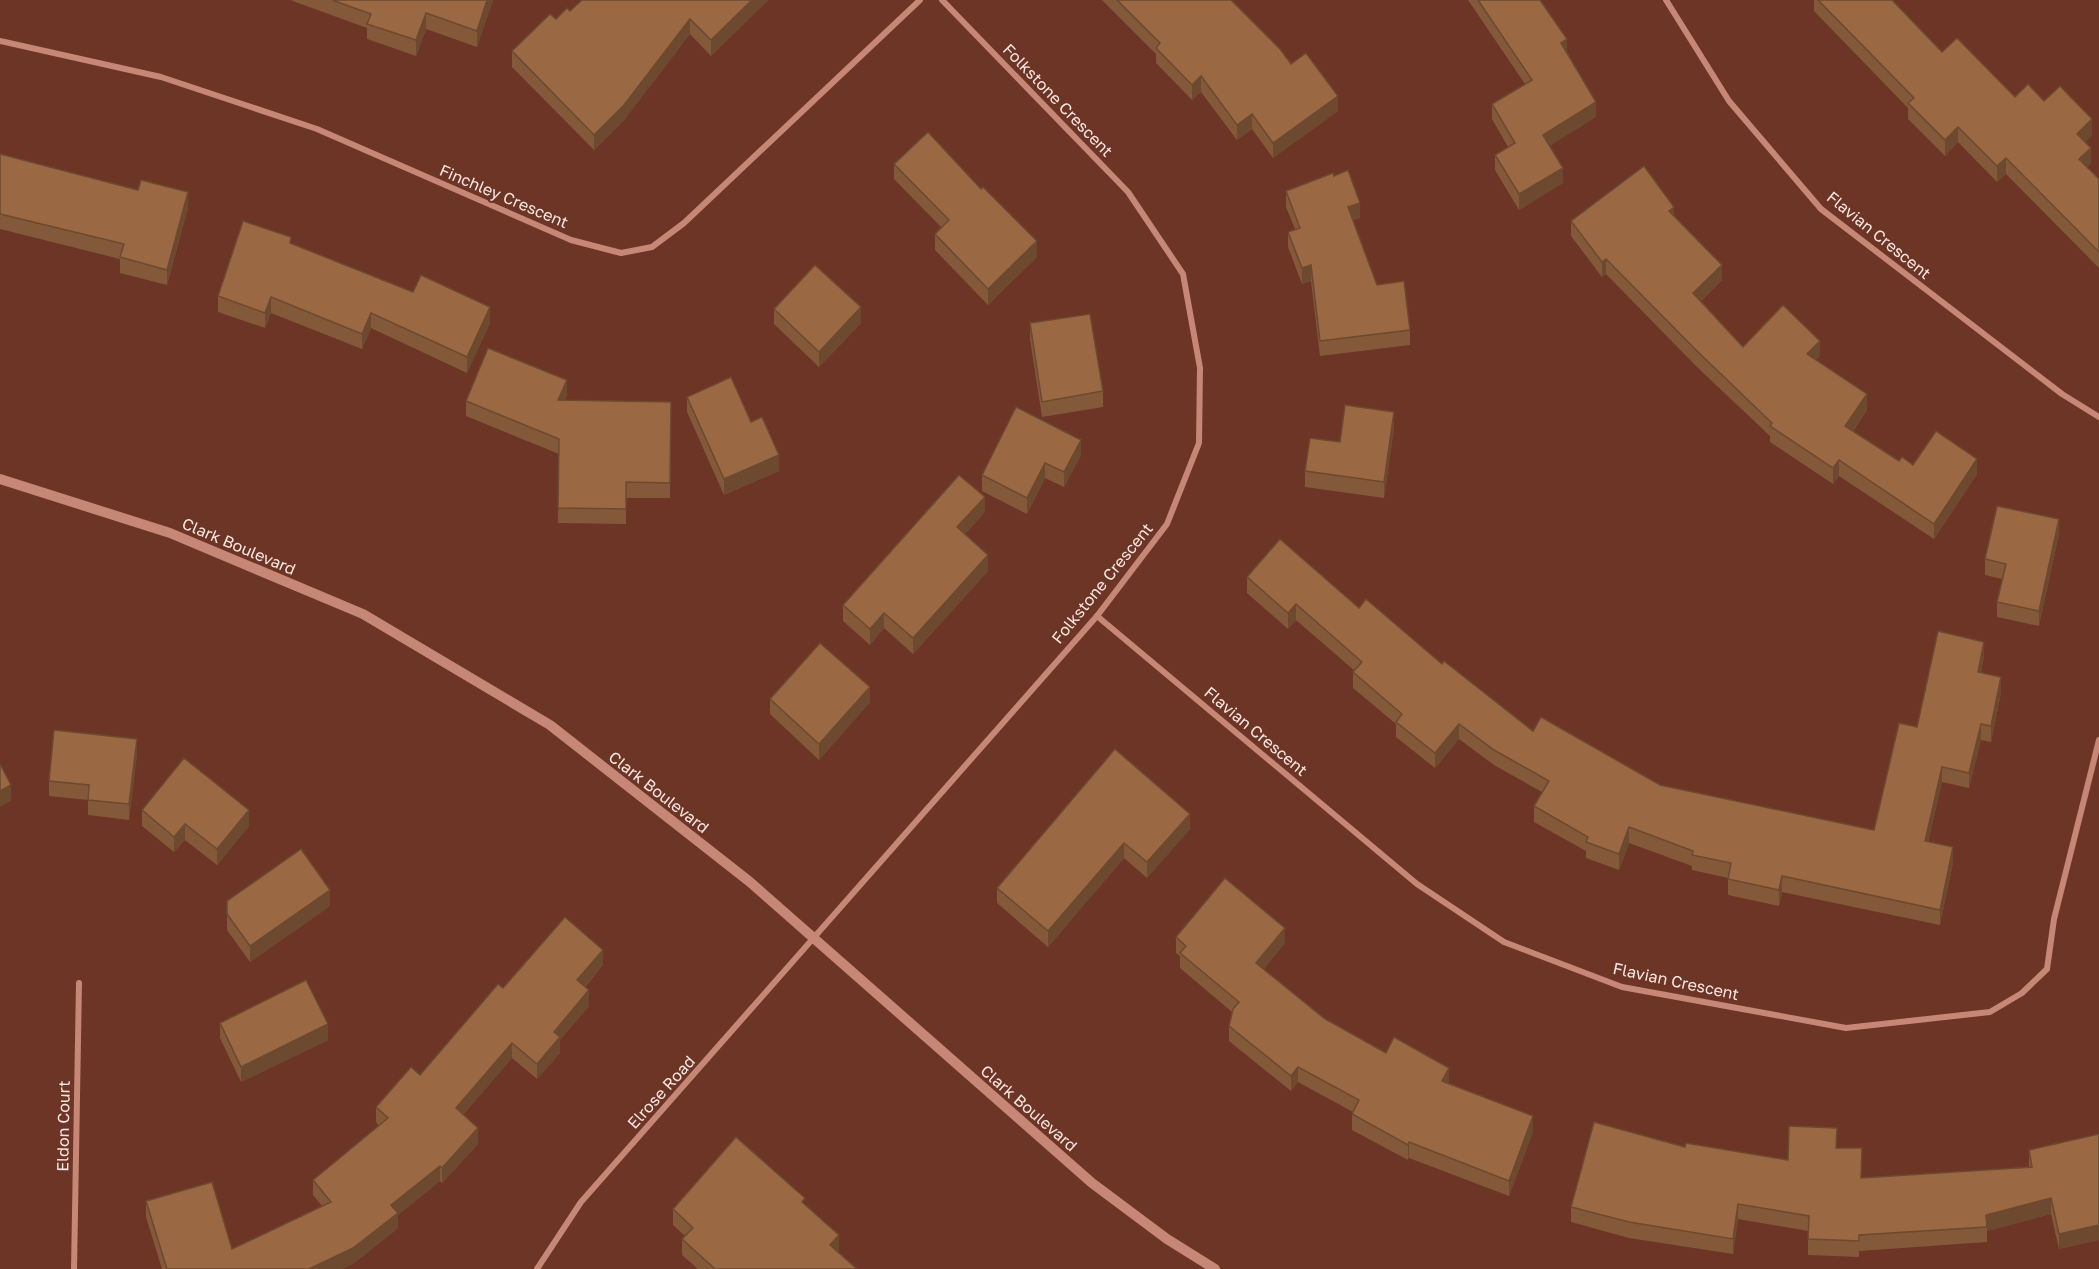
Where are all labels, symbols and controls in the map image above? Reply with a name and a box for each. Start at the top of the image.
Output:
street label: Folkstone Crescent [999,39,1117,161]
street label: Finchley Crescent [437,160,571,232]
street label: Flavian Crescent [1823,187,1935,283]
street label: Clark Boulevard [179,513,299,579]
street label: Folkstone Crescent [1047,519,1157,647]
street label: Flavian Crescent [1200,682,1312,780]
street label: Clark Boulevard [605,747,713,837]
street label: Flavian Crescent [1611,958,1741,1004]
street label: Elrose Road [623,1051,699,1133]
street label: Clark Boulevard [977,1061,1081,1155]
street label: Eldon Court [52,1080,74,1172]

